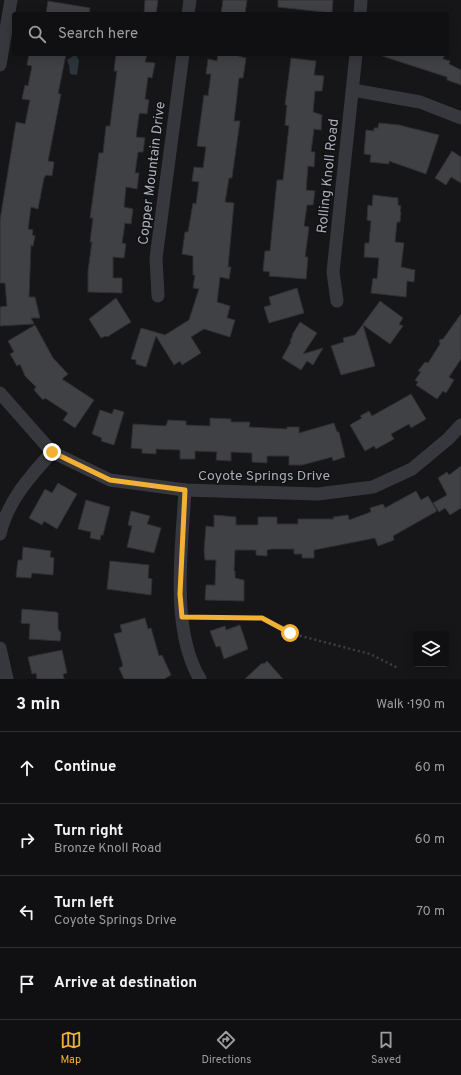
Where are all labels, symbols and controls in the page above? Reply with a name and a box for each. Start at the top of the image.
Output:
search box [12,12,449,56]
icon: search [26,23,48,45]
text: Search here [58,25,138,44]
street label: Copper Mountain Drive [135,100,170,246]
street label: Rolling Knoll Road [314,118,343,234]
route end [43,443,61,461]
street label: Coyote Springs Drive [198,468,330,485]
route start [281,624,299,642]
map controls [413,631,449,667]
button: layers [413,631,449,667]
text: 3 min [16,694,60,716]
text: Walk · 190 m [376,697,445,713]
icon: ahead [16,757,38,779]
text: Continue [54,758,116,777]
text: 60 m [415,760,445,776]
text: Turn right [54,822,123,841]
icon: right [16,829,38,851]
text: 60 m [415,832,445,848]
text: Bronze Knoll Road [54,841,162,857]
text: Turn left [54,894,114,913]
icon: left [16,901,38,923]
text: 70 m [416,904,445,920]
text: Coyote Springs Drive [54,913,177,929]
icon: arrive [16,973,38,995]
text: Arrive at destination [54,974,197,993]
tab: Map [60,1029,82,1067]
tab: Directions [201,1029,251,1067]
tab: Saved [371,1029,401,1067]

